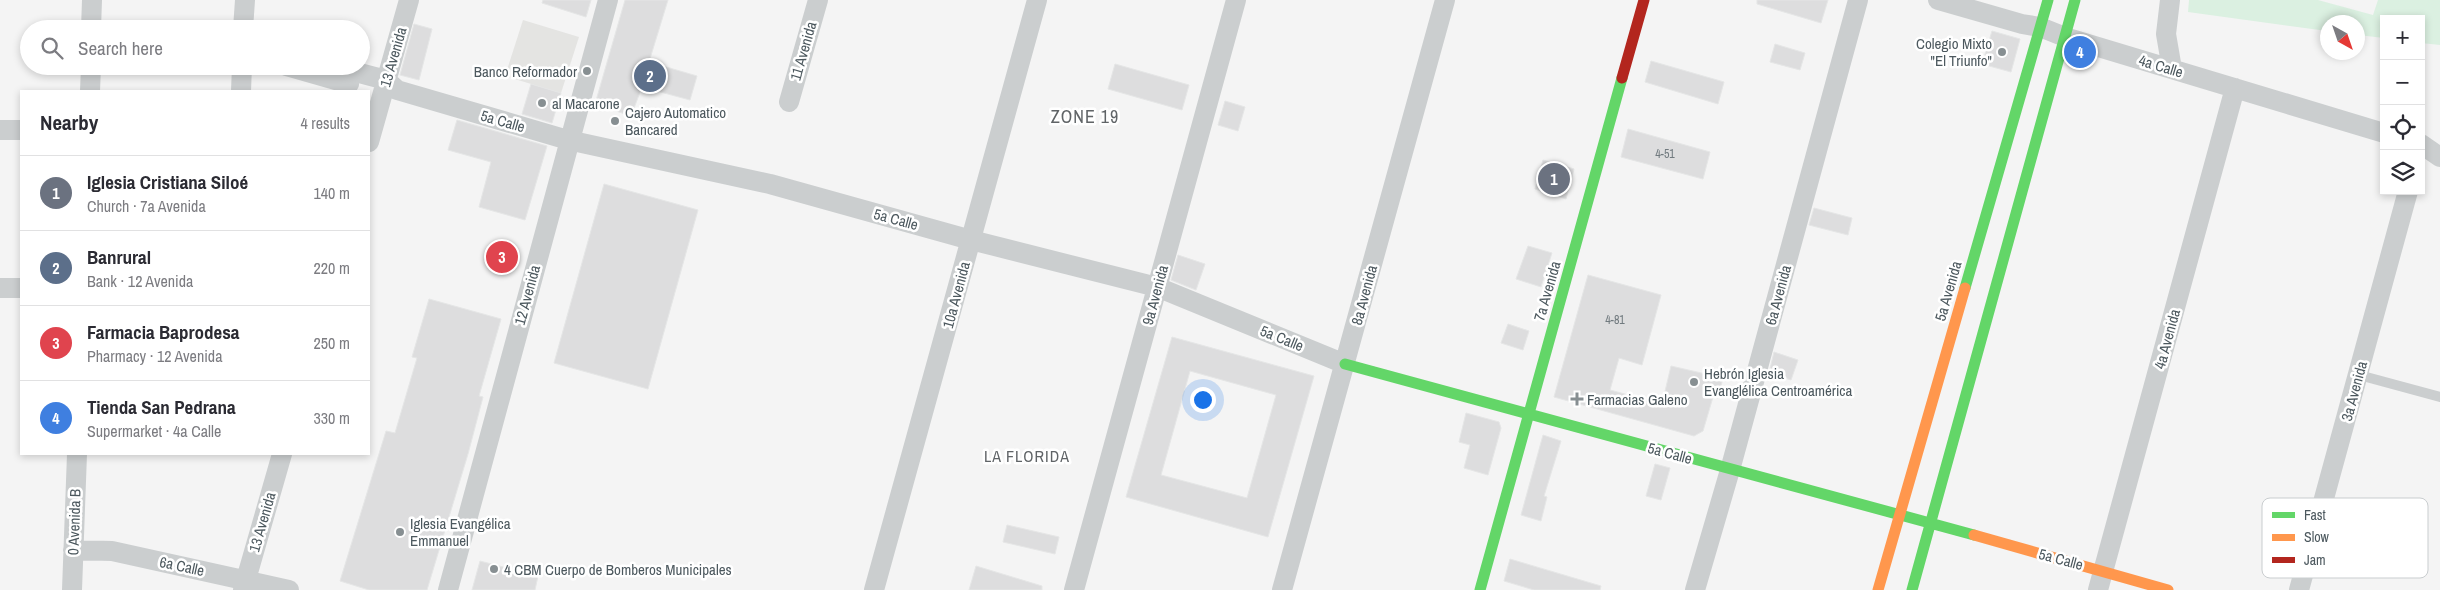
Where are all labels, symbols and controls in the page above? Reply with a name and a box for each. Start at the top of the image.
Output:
north arrow [2320,15,2365,60]
map controls [2380,15,2425,195]
button: + [2380,15,2425,60]
street label: 11 Avenida [785,19,821,83]
search box [20,20,370,75]
street label: 13 Avenida [374,24,412,89]
place label: Colegio Mixto "El Triunfo" [1916,33,1992,71]
pin: 4 [2064,33,2096,71]
icon: search [38,34,66,62]
text: Search here [78,35,163,61]
marker: Colegio Mixto "El Triunfo" [1996,46,2008,58]
street label: 4a Calle [2136,49,2186,83]
pin: 2 [634,57,666,95]
button: − [2380,60,2425,105]
place label: Banco Reformador [474,61,577,82]
marker: Banco Reformador [581,65,593,77]
place label: al Macarone [552,93,620,114]
marker: al Macarone [536,97,548,109]
place label: Cajero Automatico Bancared [625,102,726,140]
district label: ZONE 19 [1051,104,1119,129]
street label: 5a Calle [478,105,528,137]
button: locate [2380,105,2425,150]
text: Nearby [40,108,98,137]
text: 4 results [300,112,350,134]
marker: Cajero Automatico Bancared [609,115,621,127]
house number: 4-51 [1655,146,1675,162]
button: layers [2380,150,2425,195]
pin: 1 [1538,160,1570,198]
text: Iglesia Cristiana Siloé [87,169,248,195]
text: 1 [52,182,60,204]
text: 140 m [314,182,350,204]
text: Church · 7a Avenida [87,195,206,217]
street label: 5a Calle [871,203,921,235]
pin: 3 [486,238,518,276]
text: Banrural [87,244,151,270]
text: 2 [52,257,60,279]
text: 220 m [314,257,350,279]
street label: 7a Avenida [1528,258,1566,323]
street label: 5a Avenida [1929,258,1967,323]
street label: 10a Avenida [937,259,975,331]
street label: 12 Avenida [509,263,545,327]
street label: 9a Avenida [1137,263,1173,327]
street label: 8a Avenida [1346,263,1382,327]
street label: 6a Avenida [1760,263,1796,327]
text: Bank · 12 Avenida [87,270,193,292]
street label: 4a Avenida [2149,307,2185,371]
house number: 4-81 [1605,312,1625,328]
text: Farmacia Baprodesa [87,319,240,345]
street label: 5a Calle [1257,320,1307,356]
text: 3 [52,332,60,354]
text: 250 m [314,332,350,354]
text: Pharmacy · 12 Avenida [87,345,222,367]
street label: 3a Avenida [2336,359,2372,423]
place label: Hebrón Iglesia Evanglélica Centroamérica [1704,363,1853,401]
marker: Hebrón Iglesia Evanglélica Centroamérica [1688,376,1700,388]
your location [1190,387,1216,413]
place label: Farmacias Galeno [1587,389,1688,410]
marker: Farmacias Galeno [1571,393,1583,405]
text: Tienda San Pedrana [87,394,236,420]
text: 4 [52,407,60,429]
text: 330 m [314,407,350,429]
text: Supermarket · 4a Calle [87,420,221,442]
street label: 5a Calle [1645,437,1695,469]
district label: LA FLORIDA [984,445,1070,467]
street label: 0 Avenida B [62,489,86,555]
street label: 13 Avenida [243,489,281,554]
legend [2262,498,2428,578]
text: Fast [2304,506,2326,524]
place label: Iglesia Evangélica Emmanuel [410,513,511,551]
marker: Iglesia Evangélica Emmanuel [394,526,406,538]
text: Slow [2304,528,2330,546]
street label: 5a Calle [2036,543,2086,575]
street label: 6a Calle [158,551,206,581]
text: Jam [2304,551,2326,569]
place label: 4 CBM Cuerpo de Bomberos Municipales [504,559,732,580]
marker: 4 CBM Cuerpo de Bomberos Municipales [488,563,500,575]

